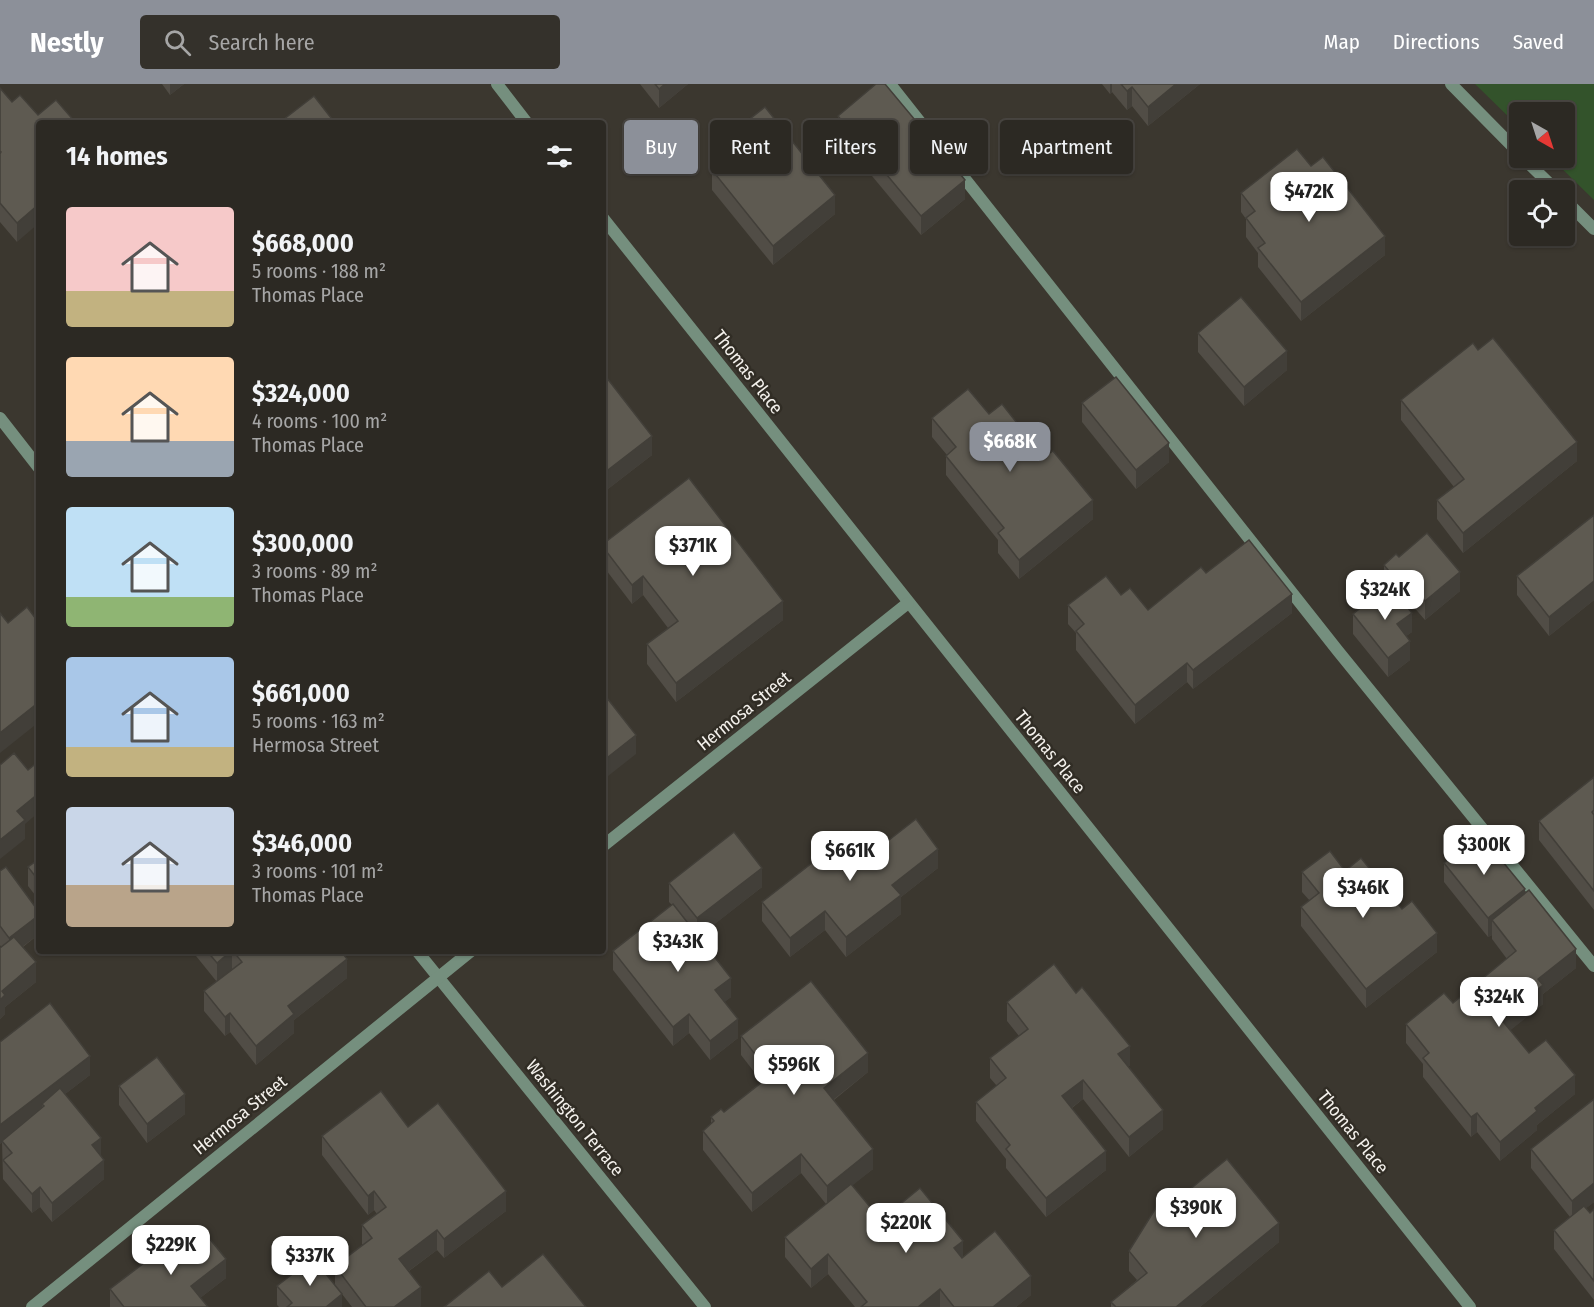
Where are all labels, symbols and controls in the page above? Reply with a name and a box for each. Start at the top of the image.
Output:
search box [140,15,560,69]
text: Nestly [30,26,104,59]
icon: search [161,26,194,59]
text: Search here [209,29,315,56]
text: Map [1323,29,1360,55]
text: Directions [1393,29,1480,55]
text: Saved [1513,29,1564,55]
north arrow [1509,102,1575,168]
map controls [1509,102,1575,246]
chip: Buy [624,120,698,174]
chip: Rent [710,120,791,174]
chip: Filters [803,120,898,174]
chip: New [910,120,988,174]
chip: Apartment [1000,120,1133,174]
icon: filters [543,140,576,173]
text: 14 homes [66,141,168,172]
pin: $472K [1267,172,1351,223]
text: $472K [1284,179,1334,203]
button: locate [1509,180,1575,246]
text: $668,000 [252,228,354,259]
icon: home [114,231,186,303]
text: 5 rooms · 188 m² [252,259,386,283]
text: Thomas Place [252,283,364,307]
street label: Thomas Place [708,326,788,419]
text: $324,000 [252,378,350,409]
icon: home [114,381,186,453]
text: 4 rooms · 100 m² [252,409,387,433]
pin: $668K [968,422,1052,473]
text: $668K [983,429,1037,453]
text: Thomas Place [252,433,364,457]
pin: $371K [651,526,735,577]
text: $300,000 [252,528,354,559]
icon: home [114,531,186,603]
text: $371K [669,533,717,557]
text: 3 rooms · 89 m² [252,559,377,583]
pin: $324K [1343,570,1427,621]
text: $324K [1360,577,1410,601]
text: Thomas Place [252,583,364,607]
street label: Hermosa Street [693,666,795,756]
text: $661,000 [252,678,350,709]
icon: home [114,681,186,753]
street label: Thomas Place [1010,706,1090,798]
text: 5 rooms · 163 m² [252,709,385,733]
text: Hermosa Street [252,733,379,757]
pin: $300K [1442,825,1526,876]
text: $346,000 [252,828,352,859]
icon: home [114,831,186,903]
pin: $661K [808,831,892,882]
text: $300K [1458,832,1510,856]
text: $661K [825,838,875,862]
text: 3 rooms · 101 m² [252,859,383,883]
pin: $346K [1321,868,1405,919]
text: $346K [1337,875,1389,899]
text: Thomas Place [252,883,364,907]
pin: $343K [636,922,720,973]
text: $343K [653,929,703,953]
pin: $324K [1457,977,1541,1028]
text: $324K [1474,984,1524,1008]
pin: $596K [752,1045,836,1096]
text: $596K [768,1052,820,1076]
street label: Washington Terrace [521,1055,629,1181]
street label: Hermosa Street [189,1070,291,1160]
street label: Thomas Place [1313,1086,1393,1178]
pin: $390K [1154,1188,1238,1239]
text: $390K [1170,1195,1222,1219]
pin: $220K [864,1203,948,1254]
text: $220K [881,1210,931,1234]
pin: $229K [129,1225,213,1276]
text: $229K [146,1232,196,1256]
pin: $337K [268,1236,352,1287]
text: $337K [286,1243,334,1267]

